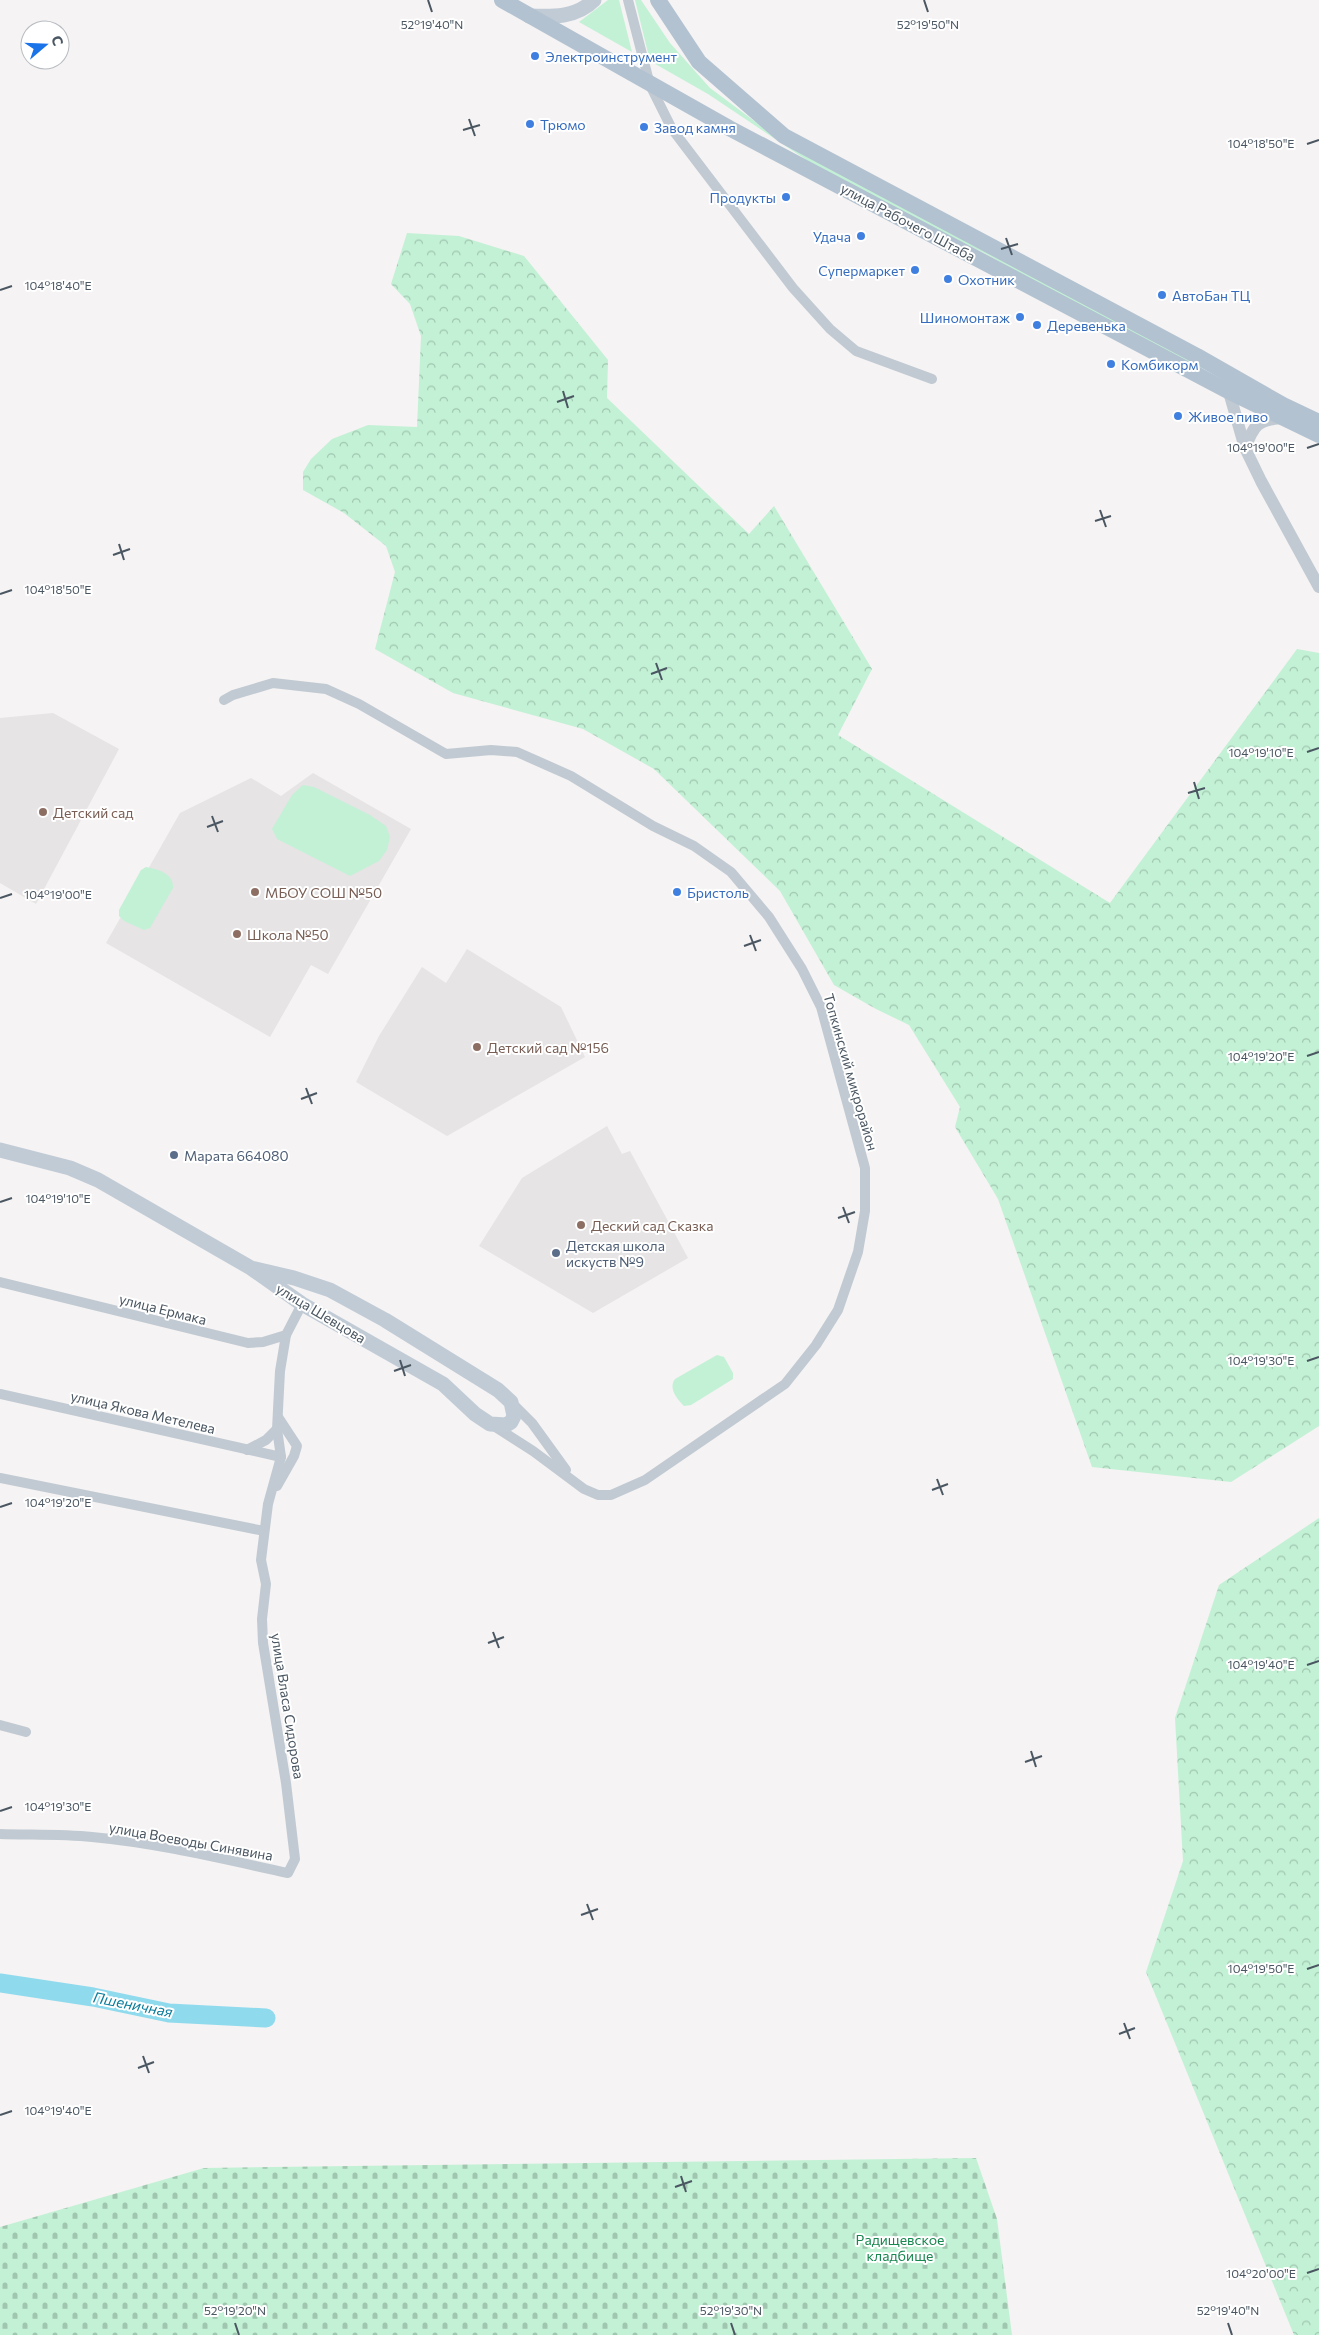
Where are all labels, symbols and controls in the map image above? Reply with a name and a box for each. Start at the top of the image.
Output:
text: 52°19'40"N [401,17,463,31]
text: 52°19'50"N [897,17,959,31]
north arrow [20,20,70,70]
text: С [48,33,67,48]
place label: Электроинструмент [545,48,677,65]
marker: Электроинструмент [529,50,541,62]
place label: Трюмо [540,116,586,133]
marker: Трюмо [524,118,536,130]
place label: Завод камня [654,119,736,136]
marker: Завод камня [638,121,650,133]
text: 104°18'50"E [1228,136,1294,150]
street label: улица Рабочего Штаба [838,179,978,265]
place label: Продукты [710,189,776,206]
marker: Продукты [780,191,792,203]
place label: Удача [813,228,851,245]
marker: Удача [855,230,867,242]
place label: Супермаркет [818,262,905,279]
marker: Супермаркет [909,264,921,276]
place label: Охотник [958,271,1015,288]
marker: Охотник [942,273,954,285]
text: 104°18'40"E [24,278,92,292]
place label: АвтоБан ТЦ [1172,287,1251,304]
marker: АвтоБан ТЦ [1156,289,1168,301]
place label: Шиномонтаж [920,309,1010,326]
marker: Шиномонтаж [1014,311,1026,323]
place label: Деревенька [1047,317,1126,334]
marker: Деревенька [1031,319,1043,331]
place label: Комбикорм [1121,356,1198,373]
marker: Комбикорм [1105,358,1117,370]
place label: Живое пиво [1188,408,1268,425]
marker: Живое пиво [1172,410,1184,422]
text: 104°19'00"E [1227,440,1295,454]
text: 104°18'50"E [25,582,91,596]
text: 104°19'10"E [1228,745,1294,759]
place label: Детский сад [53,804,133,821]
marker: Детский сад [37,806,49,818]
place label: МБОУ СОШ №50 [265,884,382,901]
place label: Бристоль [687,884,749,901]
marker: МБОУ СОШ №50 [249,886,261,898]
marker: Бристоль [671,886,683,898]
text: 104°19'00"E [24,887,92,901]
place label: Школа №50 [247,926,329,943]
marker: Школа №50 [231,928,243,940]
street label: Топкинский микрорайон [820,991,882,1153]
place label: Детский сад №156 [487,1039,609,1056]
marker: Детский сад №156 [471,1041,483,1053]
text: 104°19'20"E [1228,1049,1294,1063]
place label: Марата 664080 [184,1147,289,1164]
marker: Марата 664080 [168,1149,180,1161]
text: 104°19'10"E [25,1191,91,1205]
place label: Деский сад Сказка [591,1217,713,1234]
marker: Деский сад Сказка [575,1219,587,1231]
place label: Детская школа искуств №9 [566,1237,665,1270]
marker: Детская школа искуств №9 [550,1247,562,1259]
street label: улица Шевцова [273,1280,369,1346]
street label: улица Ермака [118,1290,208,1328]
text: 104°19'30"E [1228,1353,1294,1367]
street label: улица Якова Метелева [69,1387,217,1437]
text: 104°19'20"E [25,1495,91,1509]
street label: улица Власа Сидорова [268,1632,308,1780]
text: 104°19'40"E [1227,1657,1295,1671]
text: 104°19'30"E [25,1799,91,1813]
street label: улица Воеводы Синявина [108,1818,274,1864]
text: 104°19'50"E [1228,1961,1294,1975]
water label: Пшеничная [92,1987,175,2021]
text: 104°19'40"E [24,2103,92,2117]
park label: Радищевское кладбище [856,2231,944,2264]
text: 104°20'00"E [1226,2266,1296,2280]
text: 52°19'20"N [204,2303,266,2317]
text: 52°19'30"N [700,2303,762,2317]
text: 52°19'40"N [1197,2303,1259,2317]

